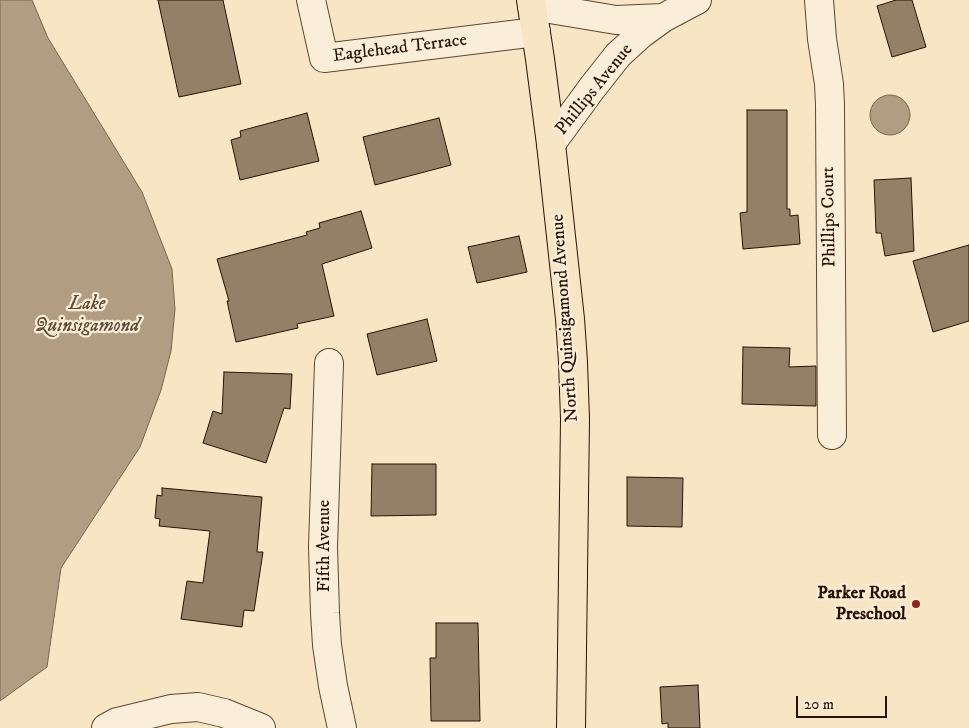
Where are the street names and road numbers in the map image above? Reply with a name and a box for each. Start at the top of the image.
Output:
street label: Eaglehead Terrace [332,30,468,68]
street label: Phillips Avenue [552,40,638,140]
street label: Phillips Court [818,166,842,268]
street label: North Quinsigamond Avenue [548,213,584,423]
street label: Fifth Avenue [314,500,336,592]

